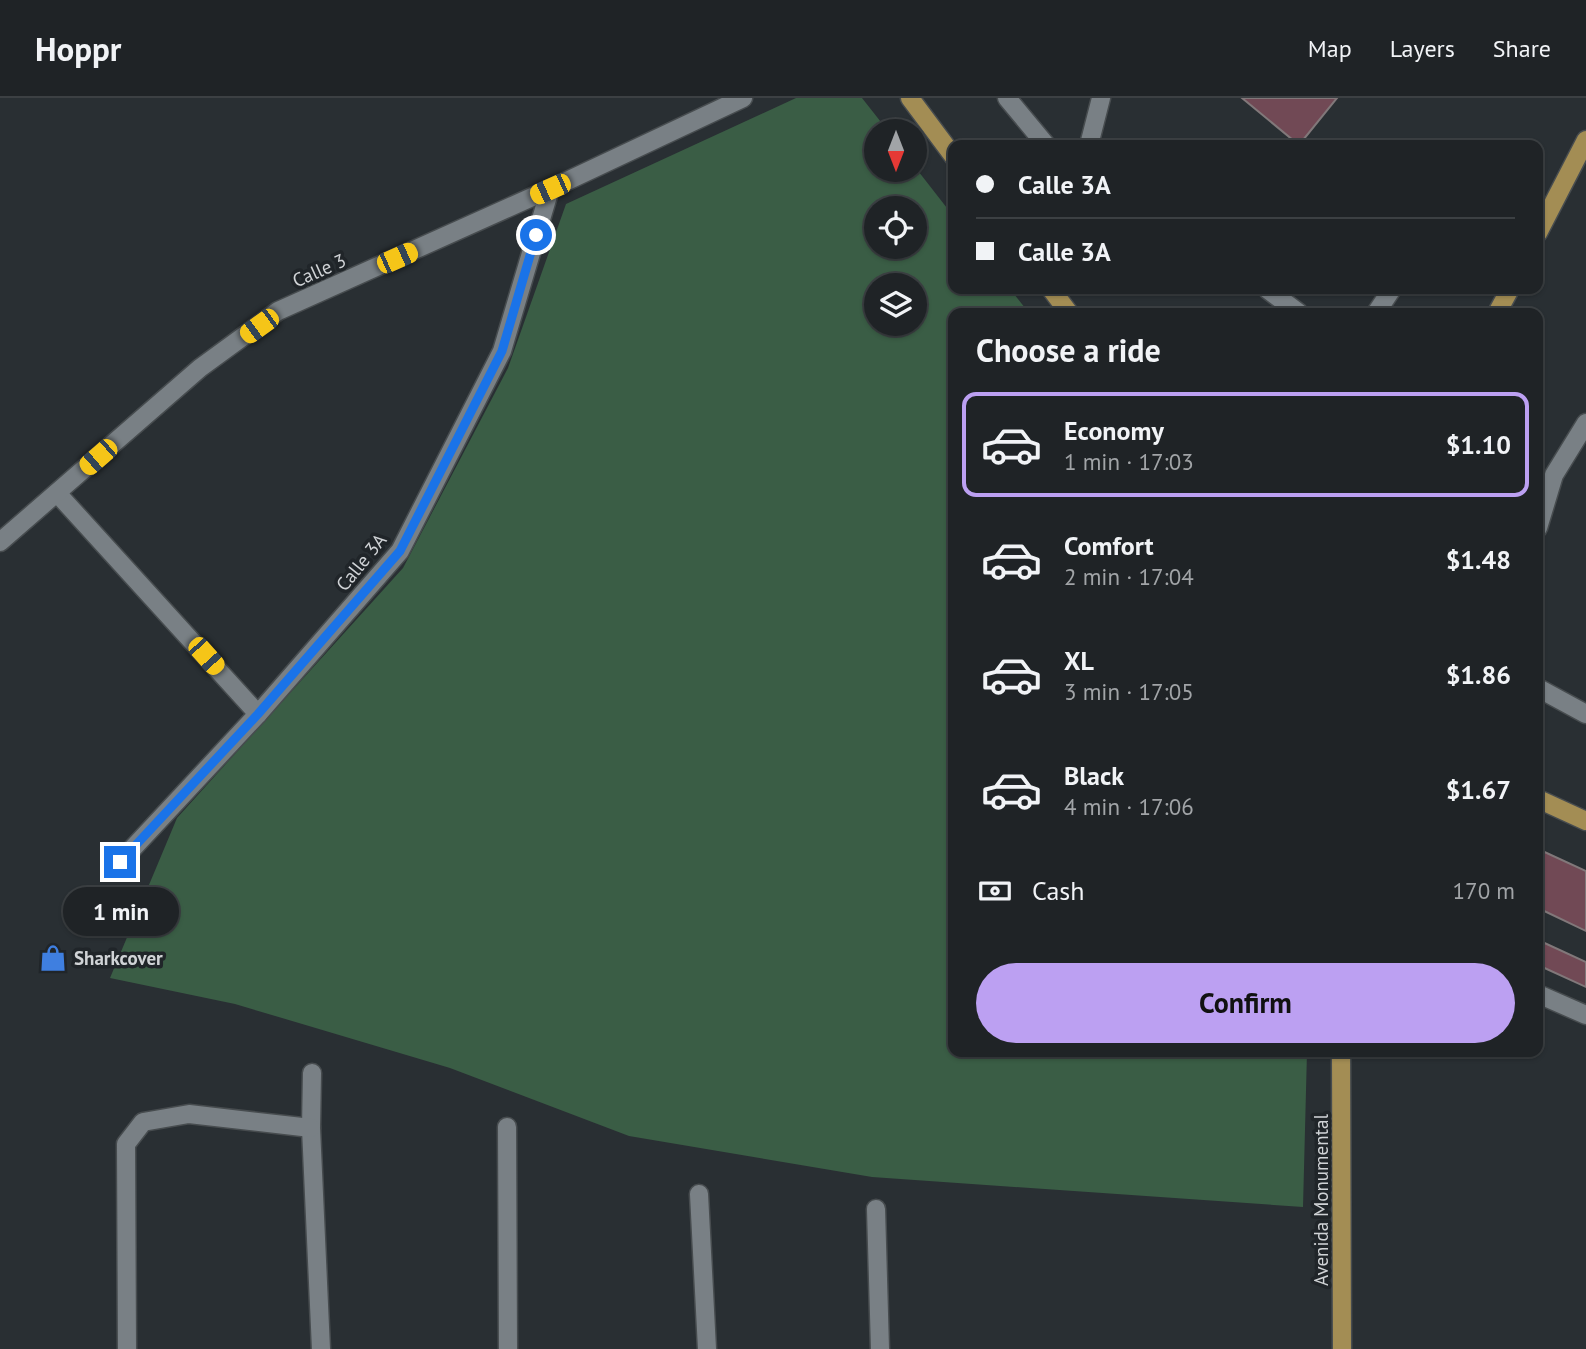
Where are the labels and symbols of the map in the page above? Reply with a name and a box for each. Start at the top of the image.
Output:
north arrow [864,119,928,182]
car [527,171,574,207]
route start [520,219,552,251]
car [374,240,421,276]
street label: Calle 3 [288,248,350,292]
car [236,305,283,347]
car [76,435,121,479]
street label: Calle 3A [331,528,391,596]
car [185,633,228,679]
route end [104,846,136,878]
callout: 1 min [62,886,178,936]
shop icon: Sharkcover [38,943,68,973]
place label: Sharkcover [74,946,163,970]
street label: Avenida Monumental [1309,1114,1333,1286]

